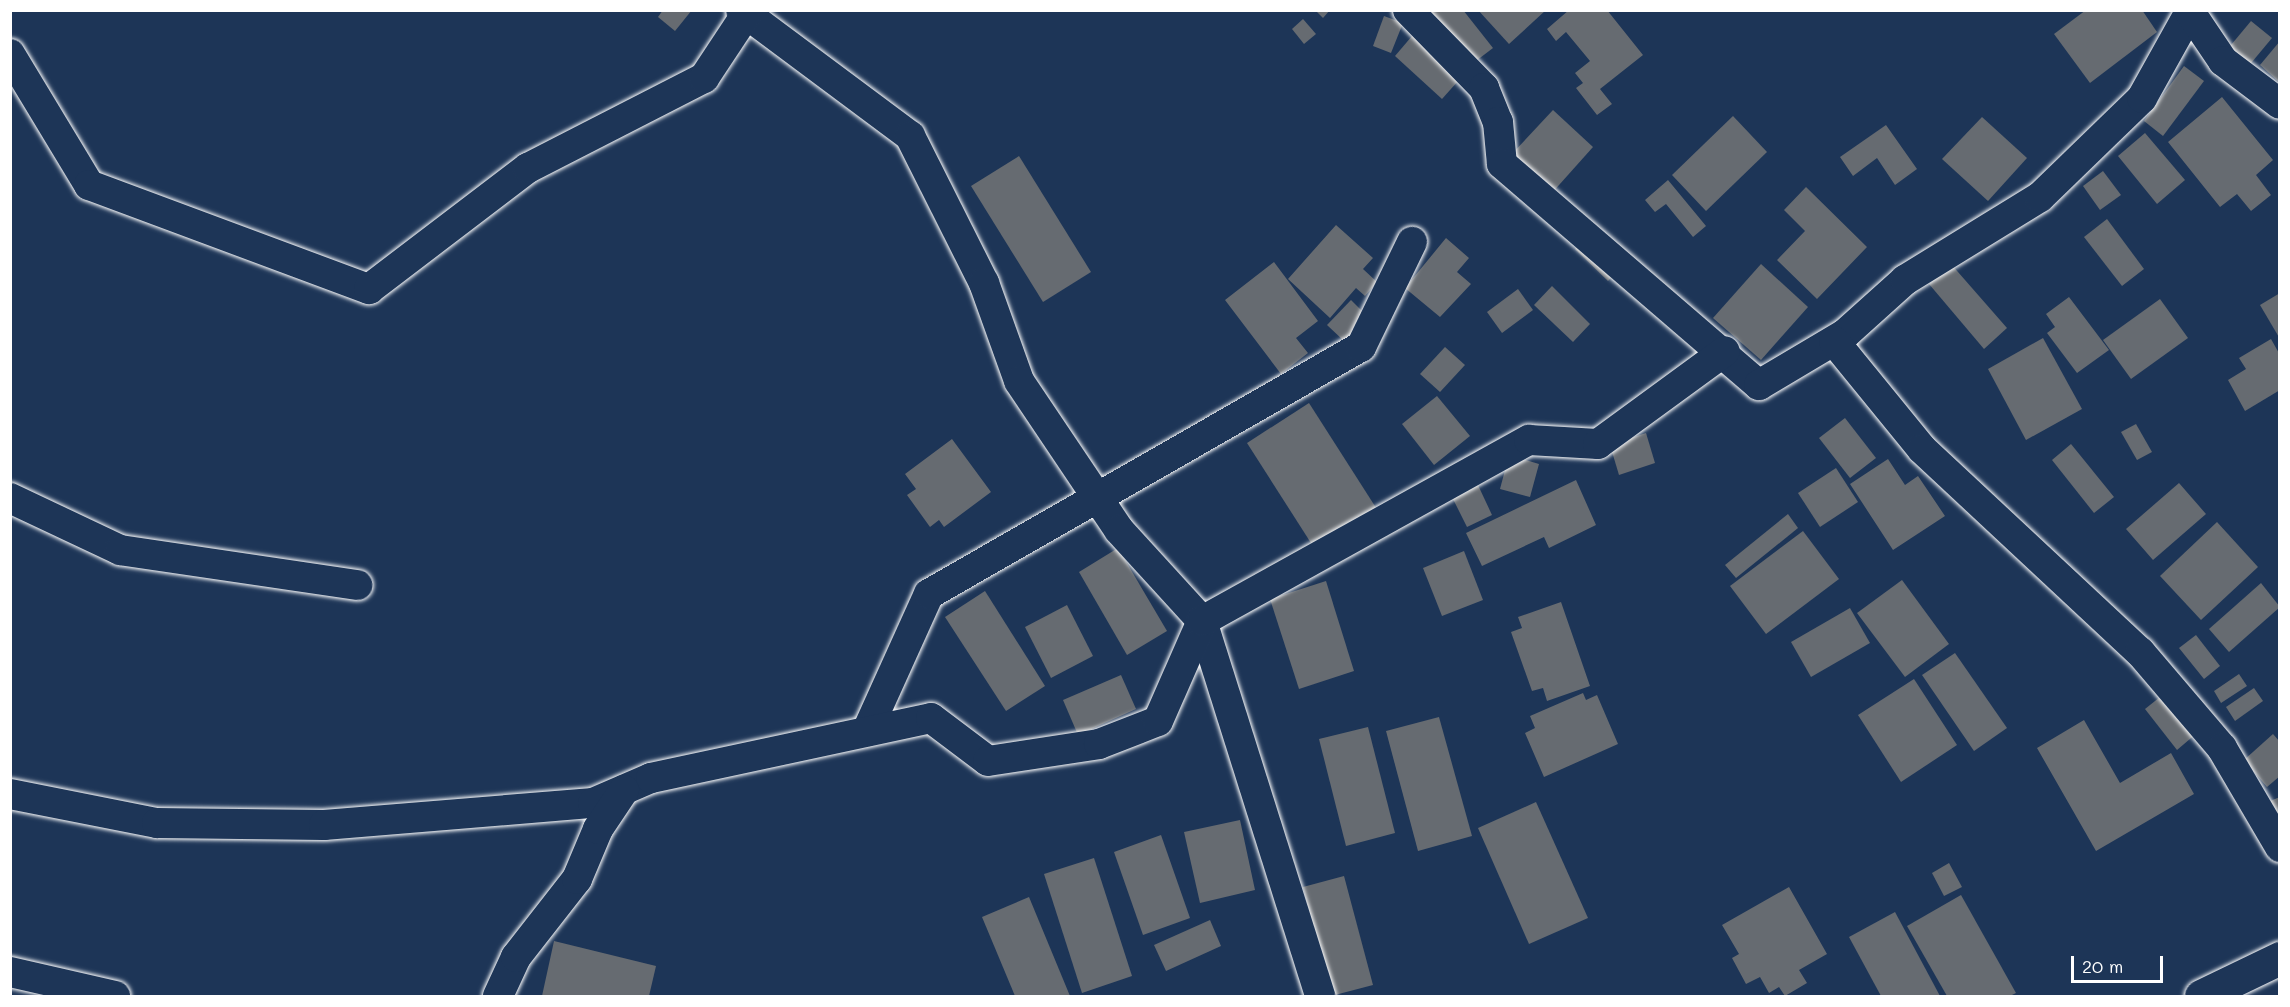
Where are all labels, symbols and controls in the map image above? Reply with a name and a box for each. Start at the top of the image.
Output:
scale bar [2074,944,2166,982]
text: 20 m [2082,954,2123,978]

